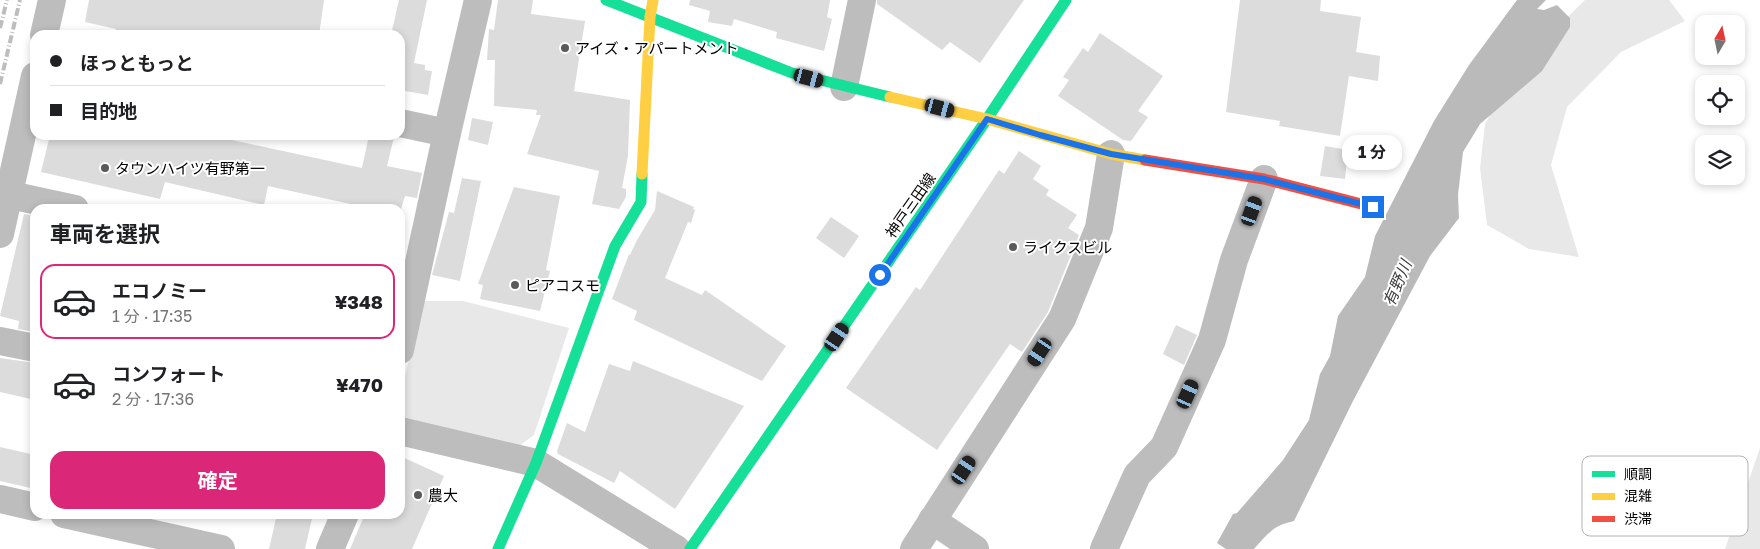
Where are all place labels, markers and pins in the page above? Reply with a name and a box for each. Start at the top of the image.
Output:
place label: アイズ・アパートメント [575,39,739,57]
marker: アイズ・アパートメント [559,42,571,54]
place label: タウンハイツ有野第一 [115,159,265,177]
marker: タウンハイツ有野第一 [99,162,111,174]
place label: ライクスビル [1023,238,1112,256]
marker: ライクスビル [1007,241,1019,253]
place label: ピアコスモ [525,276,600,294]
marker: ピアコスモ [509,279,521,291]
place label: 農大 [428,486,458,504]
marker: 農大 [412,489,424,501]

